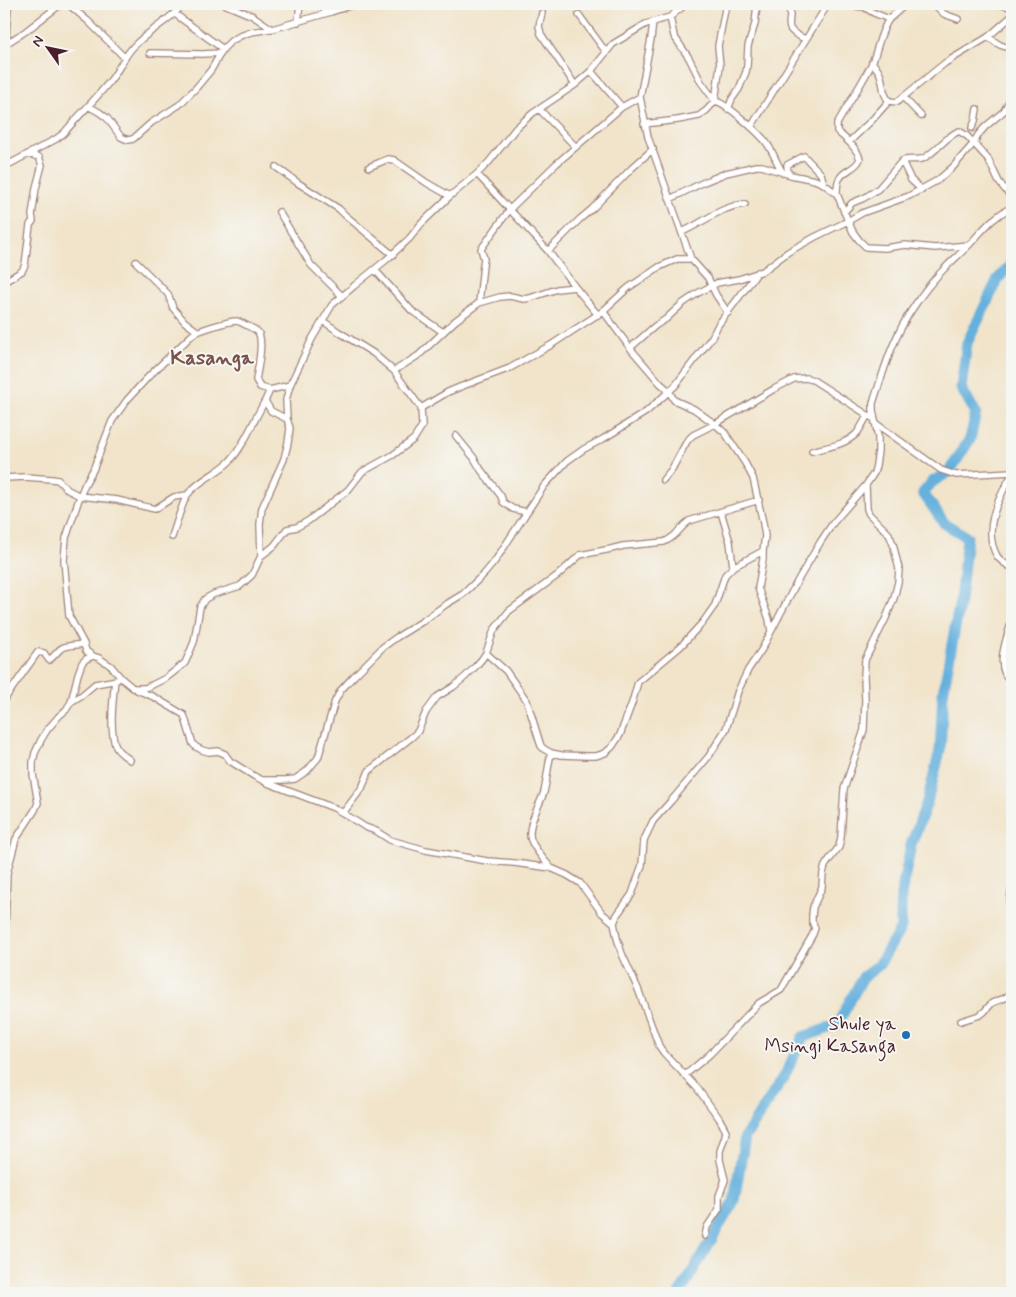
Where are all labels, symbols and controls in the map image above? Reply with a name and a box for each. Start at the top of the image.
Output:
north arrow [22,22,72,72]
text: N [28,33,48,50]
district label: Kasanga [170,344,255,372]
place label: Shule ya Msingi Kasanga [765,1012,897,1062]
marker: Shule ya Msingi Kasanga [900,1029,912,1041]

